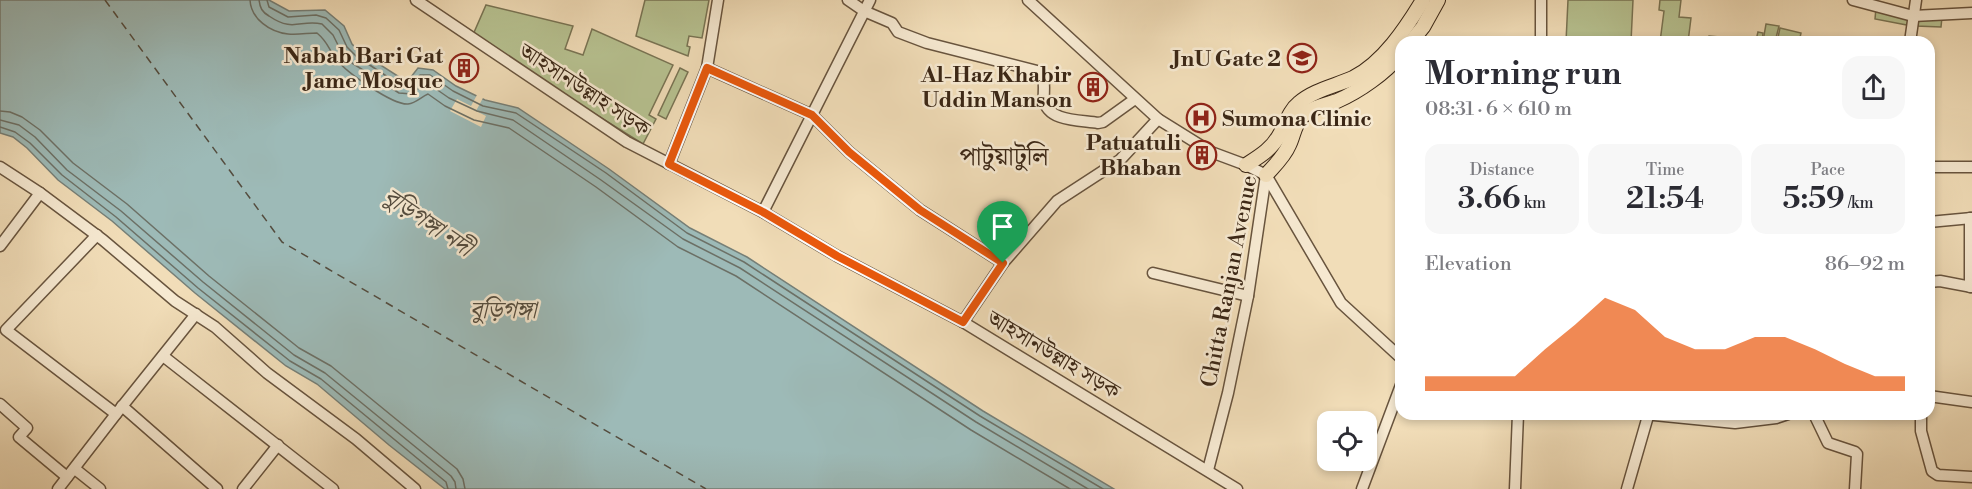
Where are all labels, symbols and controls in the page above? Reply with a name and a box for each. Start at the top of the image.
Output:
street label: আহসানউল্লাহ সড়ক [513,37,656,143]
school or university icon: JnU Gate 2 [1286,42,1318,74]
place label: Nabab Bari Gat Jame Mosque [283,43,443,95]
place label: JnU Gate 2 [1169,46,1281,73]
building icon: Nabab Bari Gat Jame Mosque [448,52,480,84]
text: Morning run [1425,54,1622,95]
button: share [1842,56,1905,119]
place label: Al-Haz Khabir Uddin Manson [920,62,1072,114]
building icon: Al-Haz Khabir Uddin Manson [1077,71,1109,103]
text: 08:31 · 6 × 610 m [1425,97,1572,122]
hospital icon: Sumona Clinic [1185,102,1217,134]
place label: Sumona Clinic [1222,106,1372,133]
place label: Patuatuli Bhaban [1086,130,1181,182]
building icon: Patuatuli Bhaban [1186,139,1218,171]
district label: পাটুয়াটুলি [960,141,1049,173]
text: Distance [1470,160,1534,180]
text: Time [1646,160,1684,180]
text: Pace [1811,160,1845,180]
street label: Chitta Ranjan Avenue [1196,173,1263,390]
text: 3.66 [1458,180,1520,218]
text: 21:54 [1626,180,1704,218]
text: 5:59 [1783,180,1845,218]
water label: বুড়িগঙ্গা নদী [377,181,481,265]
text: km [1520,193,1546,213]
text: /km [1845,193,1873,213]
pin [977,201,1028,263]
icon: arrive [986,210,1019,243]
text: Elevation [1425,252,1512,277]
text: 86–92 m [1825,252,1905,277]
water label: বুড়িগঙ্গা [470,295,540,326]
street label: আহসানউল্লাহ সড়ক [981,304,1126,406]
map controls [1317,411,1377,471]
button: locate [1317,411,1377,471]

